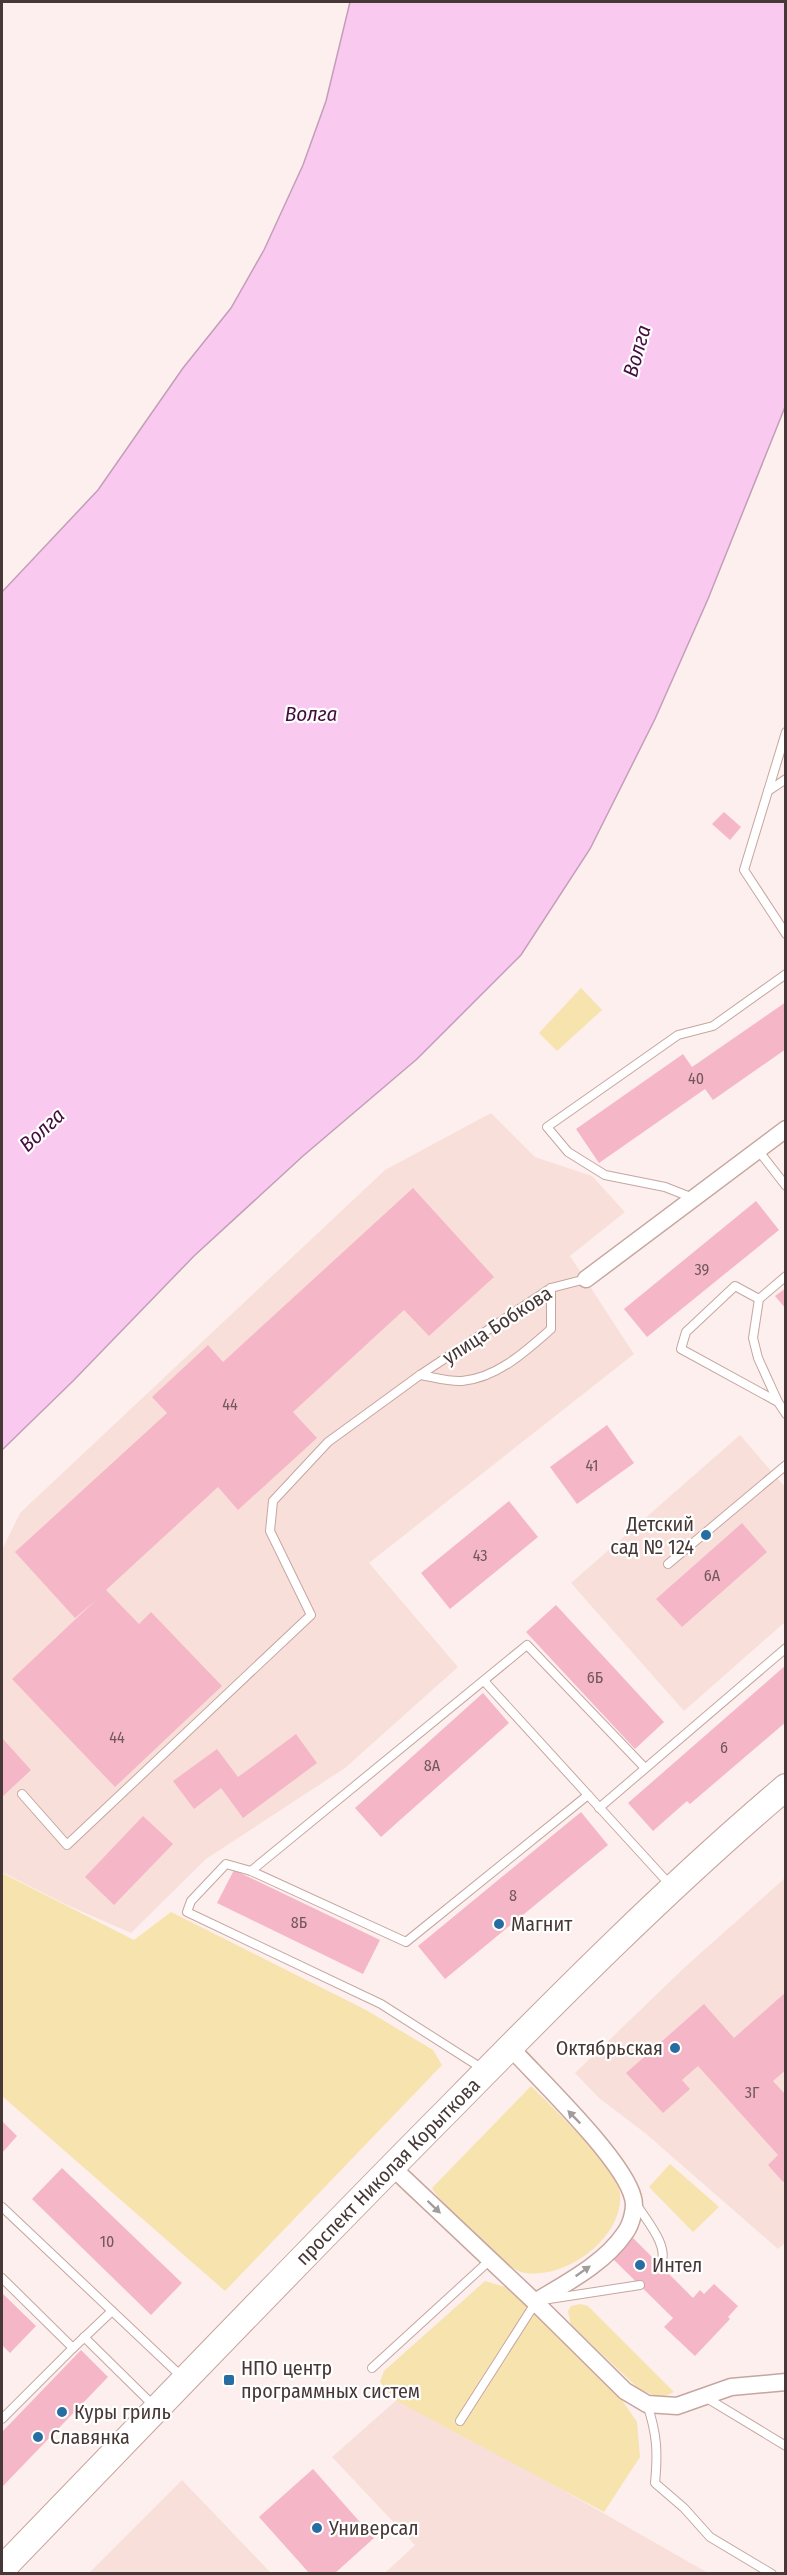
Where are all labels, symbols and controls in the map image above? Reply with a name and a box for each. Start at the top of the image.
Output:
water label: Волга [617,322,657,380]
water label: Волга [285,701,337,727]
house number: 40 [688,1069,704,1088]
water label: Волга [14,1103,70,1157]
house number: 39 [695,1260,710,1279]
street label: улица Бобкова [438,1281,556,1369]
house number: 44 [222,1395,238,1414]
house number: 41 [585,1456,599,1475]
place label: Детский сад № 124 [610,1512,694,1559]
marker: Детский сад № 124 [699,1528,713,1542]
house number: 43 [473,1546,487,1565]
house number: 6А [704,1566,721,1585]
house number: 6Б [587,1668,603,1687]
house number: 44 [109,1728,125,1747]
house number: 6 [720,1738,728,1757]
house number: 8А [424,1756,441,1775]
house number: 8 [509,1886,517,1905]
place label: Магнит [511,1912,573,1936]
house number: 8Б [291,1913,307,1932]
marker: Магнит [492,1917,506,1931]
place label: Октябрьская [556,2036,663,2060]
marker: Октябрьская [668,2041,682,2055]
street label: проспект Николая Корыткова [291,2073,485,2270]
house number: 3Г [745,2083,760,2102]
one-way arrow [568,2110,582,2124]
one-way arrow [426,2200,441,2214]
house number: 10 [100,2232,114,2251]
place label: Интел [652,2253,702,2277]
marker: Интел [633,2258,647,2272]
one-way arrow [574,2265,590,2277]
place label: НПО центр программных систем [241,2356,420,2403]
marker: НПО центр программных систем [222,2373,236,2387]
place label: Куры гриль [74,2400,171,2424]
marker: Куры гриль [55,2405,69,2419]
place label: Славянка [50,2425,130,2449]
marker: Славянка [31,2430,45,2444]
place label: Универсал [328,2516,418,2540]
marker: Универсал [310,2521,324,2535]

